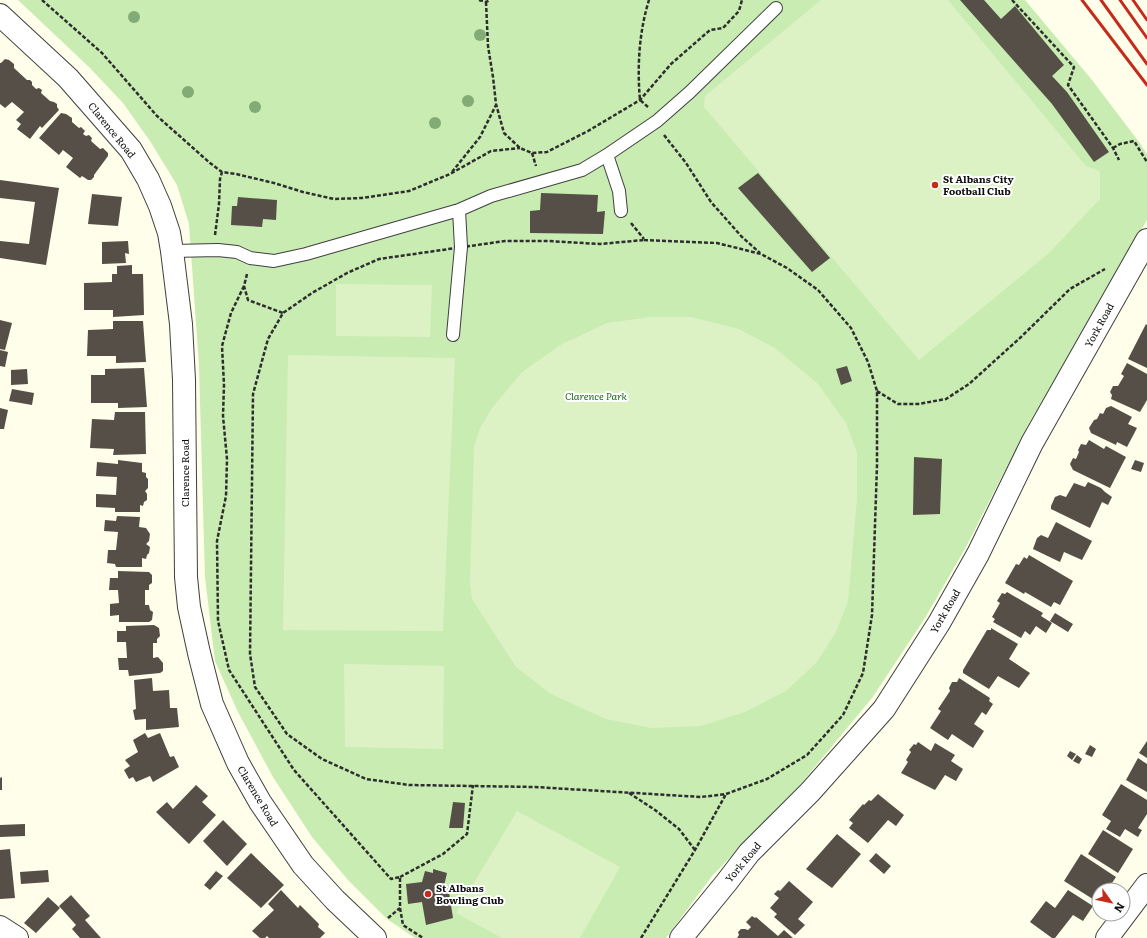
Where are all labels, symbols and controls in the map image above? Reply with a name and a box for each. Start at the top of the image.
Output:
street label: Clarence Road [85,98,140,161]
place label: St Albans City Football Club [943,171,1014,198]
marker: St Albans City Football Club [930,180,940,190]
street label: York Road [1080,300,1117,350]
park label: Clarence Park [565,388,628,403]
street label: Clarence Road [177,439,192,507]
street label: York Road [926,586,963,636]
street label: Clarence Road [234,763,282,829]
street label: York Road [721,838,764,885]
place label: St Albans Bowling Club [436,880,504,907]
north arrow [1091,882,1131,922]
marker: St Albans Bowling Club [423,889,433,899]
text: N [1111,900,1129,916]

